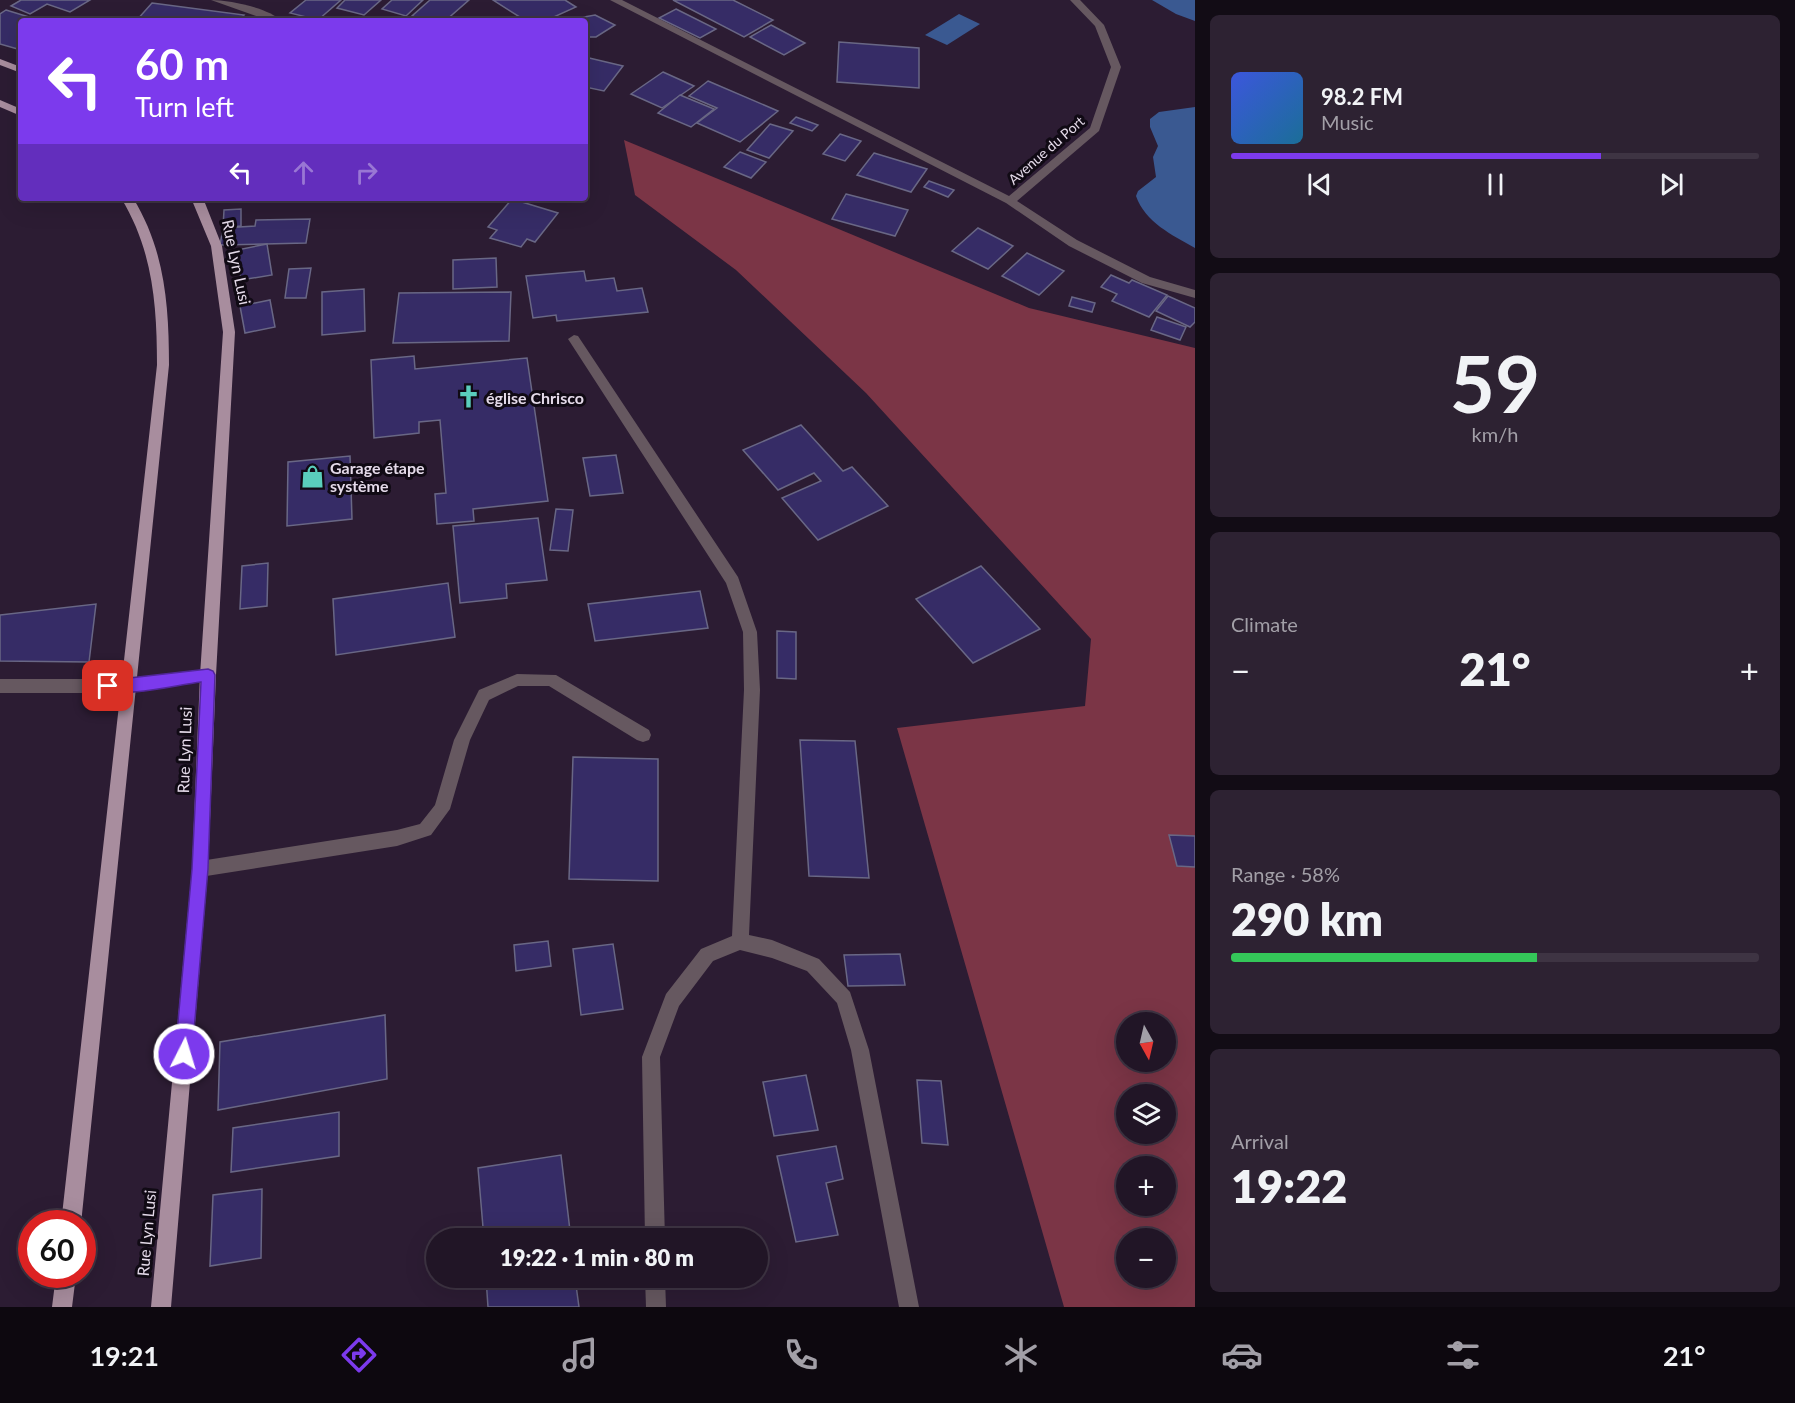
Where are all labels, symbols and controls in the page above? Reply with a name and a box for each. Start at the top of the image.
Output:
text: 60 m [135,39,229,89]
icon: left [36,42,114,120]
text: 98.2 FM [1321,83,1403,110]
text: Turn left [135,90,234,123]
text: Music [1321,110,1374,134]
street label: Avenue du Port [1004,112,1088,188]
icon: left [224,156,257,189]
icon: ahead [287,156,320,189]
icon: right [350,156,383,189]
icon: previous [1303,168,1336,201]
icon: pause [1479,168,1512,201]
icon: next [1655,168,1688,201]
street label: Rue Lyn Lusi [219,218,255,306]
text: 59 [1450,336,1540,430]
church icon: église Chrisco [455,384,481,410]
place label: église Chrisco [486,388,584,407]
text: km/h [1472,422,1518,446]
place label: Garage étape système [330,458,425,495]
shop icon: Garage étape système [299,463,325,489]
text: Climate [1231,612,1298,636]
text: 21° [1460,642,1530,696]
text: − [1231,650,1250,690]
text: + [1740,650,1759,690]
pin [82,660,133,711]
icon: arrive [91,669,124,702]
street label: Rue Lyn Lusi [173,706,195,794]
text: Range · 58% [1231,862,1340,886]
text: 290 km [1231,892,1383,946]
north arrow [1116,1012,1176,1072]
map controls [1116,1012,1176,1288]
position arrow [152,1022,216,1086]
button: layers [1116,1084,1176,1144]
text: Arrival [1231,1129,1289,1153]
button: + [1116,1156,1176,1216]
text: 19:22 [1231,1159,1347,1213]
street label: Rue Lyn Lusi [133,1189,159,1277]
speed limit sign: 60 [18,1210,96,1288]
button: − [1116,1228,1176,1288]
text: 19:22 · 1 min · 80 m [500,1244,694,1271]
icon: directions [338,1334,380,1376]
icon: music [559,1334,601,1376]
icon: phone [780,1334,822,1376]
icon: climate [1000,1334,1042,1376]
icon: car [1221,1334,1263,1376]
icon: filters [1442,1334,1484,1376]
text: 19:21 [89,1339,159,1372]
text: 21° [1663,1339,1705,1372]

